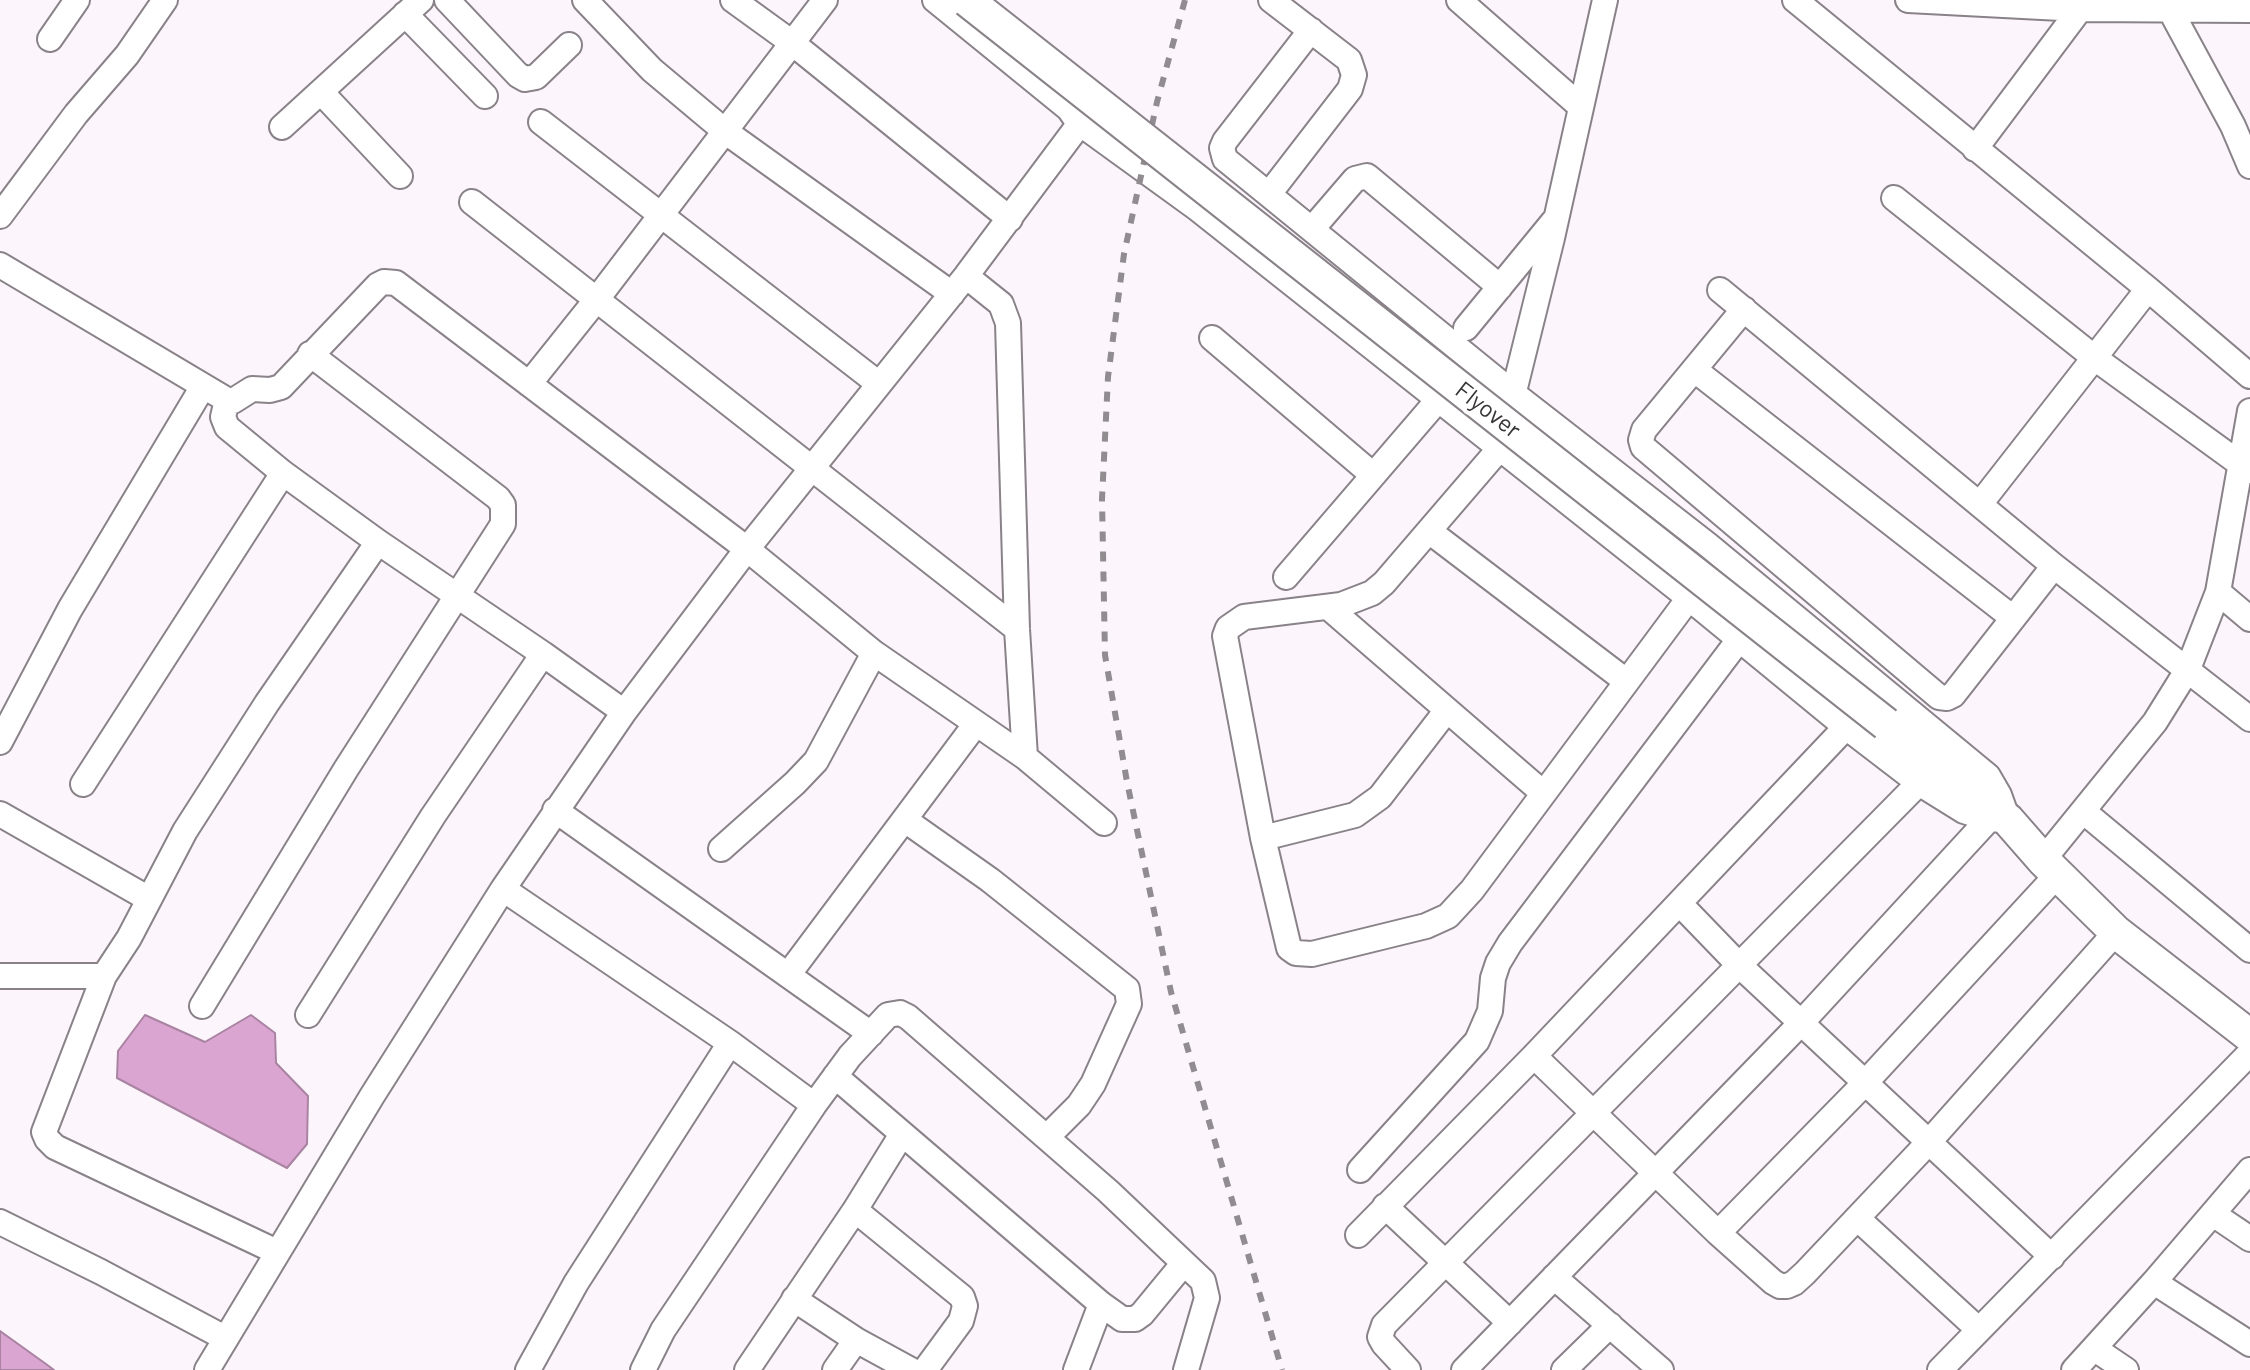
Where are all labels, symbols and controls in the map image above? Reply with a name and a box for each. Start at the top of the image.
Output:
street label: Flyover [1450,376,1526,444]

